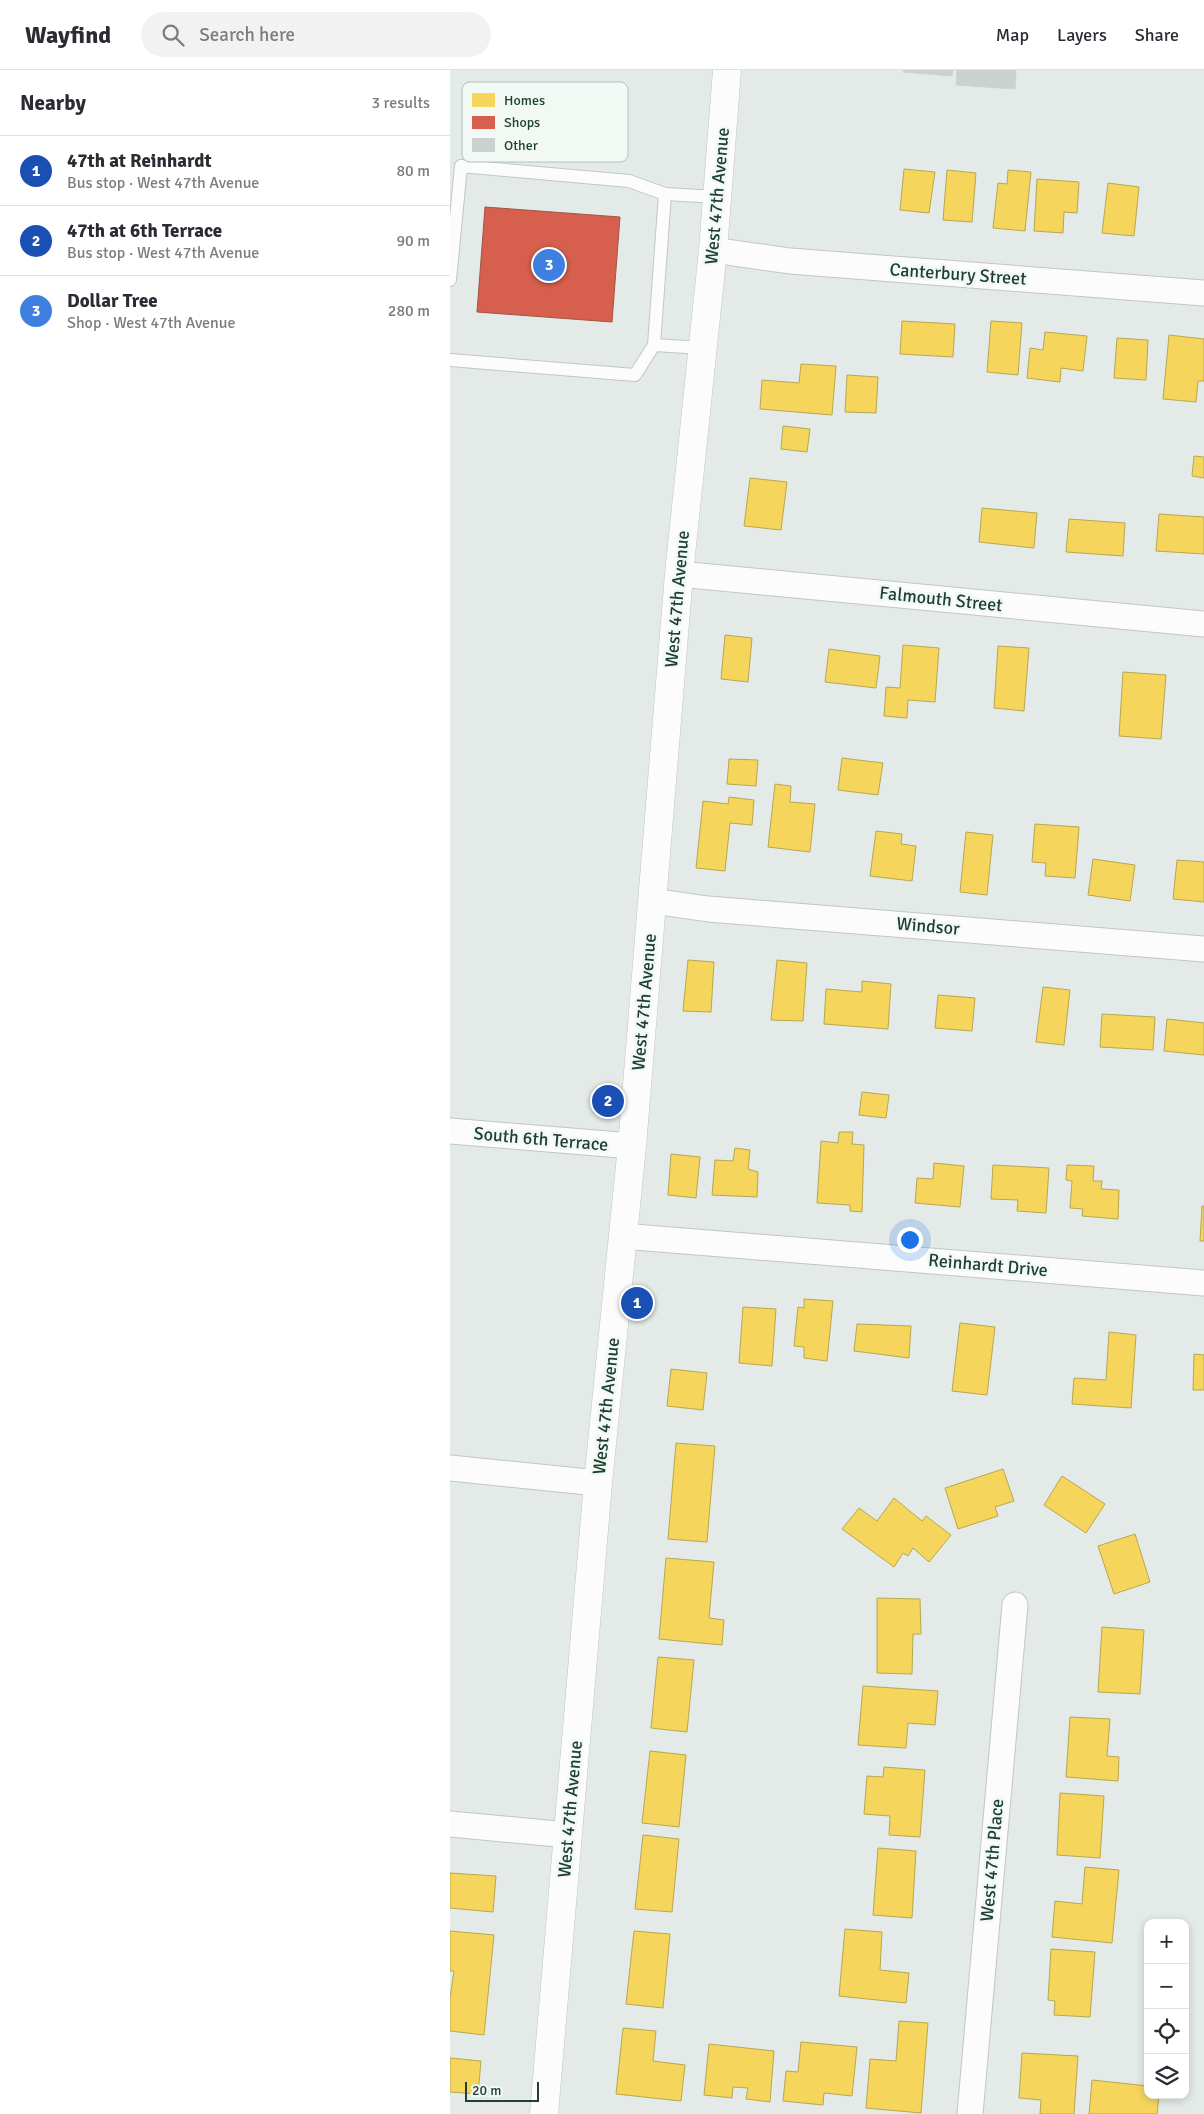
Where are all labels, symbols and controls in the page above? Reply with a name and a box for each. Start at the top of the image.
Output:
search box [141,12,491,57]
text: Wayfind [25,20,111,50]
icon: search [159,21,187,49]
text: Search here [199,23,295,47]
text: Map [996,24,1029,46]
text: Layers [1057,24,1107,46]
text: Share [1135,24,1179,46]
legend [462,82,628,162]
text: Nearby [20,90,86,116]
text: Homes [504,92,545,109]
text: 3 results [371,93,430,113]
text: Shops [504,114,540,131]
street label: West 47th Avenue [700,127,734,265]
text: Other [504,137,539,154]
text: 47th at Reinhardt [67,149,212,173]
text: 1 [32,161,40,181]
text: 80 m [396,161,430,181]
text: Bus stop · West 47th Avenue [67,173,259,193]
text: 47th at 6th Terrace [67,219,222,243]
text: 2 [32,231,40,251]
text: 90 m [396,231,430,251]
text: Bus stop · West 47th Avenue [67,243,259,263]
pin: 3 [533,246,565,284]
street label: Canterbury Street [889,258,1027,290]
text: Dollar Tree [67,289,158,313]
text: 3 [32,301,40,321]
text: 280 m [388,301,430,321]
text: Shop · West 47th Avenue [67,313,236,333]
street label: West 47th Avenue [660,530,694,668]
street label: Falmouth Street [878,582,1004,616]
street label: Windsor [895,912,961,940]
street label: West 47th Avenue [627,933,661,1071]
pin: 2 [592,1082,624,1120]
street label: South 6th Terrace [473,1122,609,1156]
your location [897,1227,923,1253]
street label: Reinhardt Drive [927,1249,1049,1281]
pin: 1 [621,1284,653,1322]
street label: West 47th Avenue [588,1336,624,1476]
street label: West 47th Avenue [553,1740,587,1878]
street label: West 47th Place [976,1798,1008,1922]
map controls [1144,1919,1189,2099]
button: + [1144,1919,1189,1964]
button: − [1144,1964,1189,2009]
button: locate [1144,2009,1189,2054]
button: layers [1144,2054,1189,2099]
scale bar [465,2079,539,2102]
text: 20 m [472,2082,501,2099]

